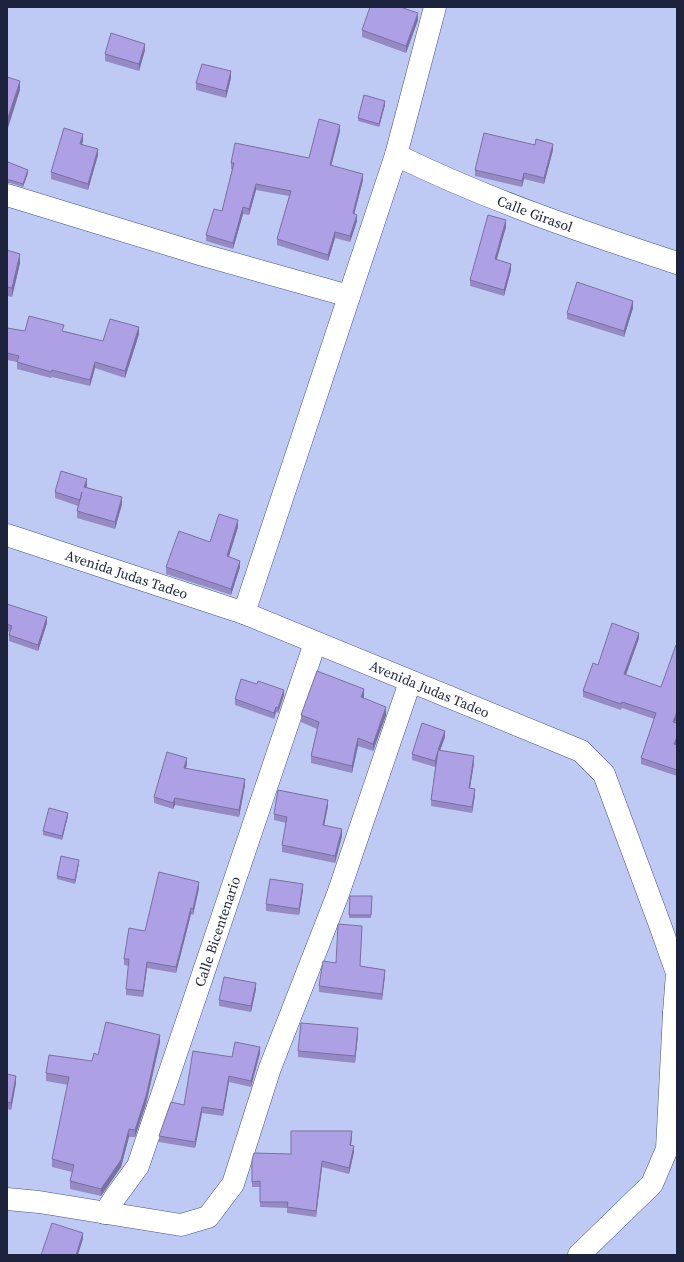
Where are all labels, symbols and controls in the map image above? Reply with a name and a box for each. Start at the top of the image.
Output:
street label: Calle Girasol [494,190,576,237]
street label: Avenida Judas Tadeo [63,545,191,604]
street label: Avenida Judas Tadeo [367,655,493,723]
street label: Calle Bicentenario [189,873,245,989]

